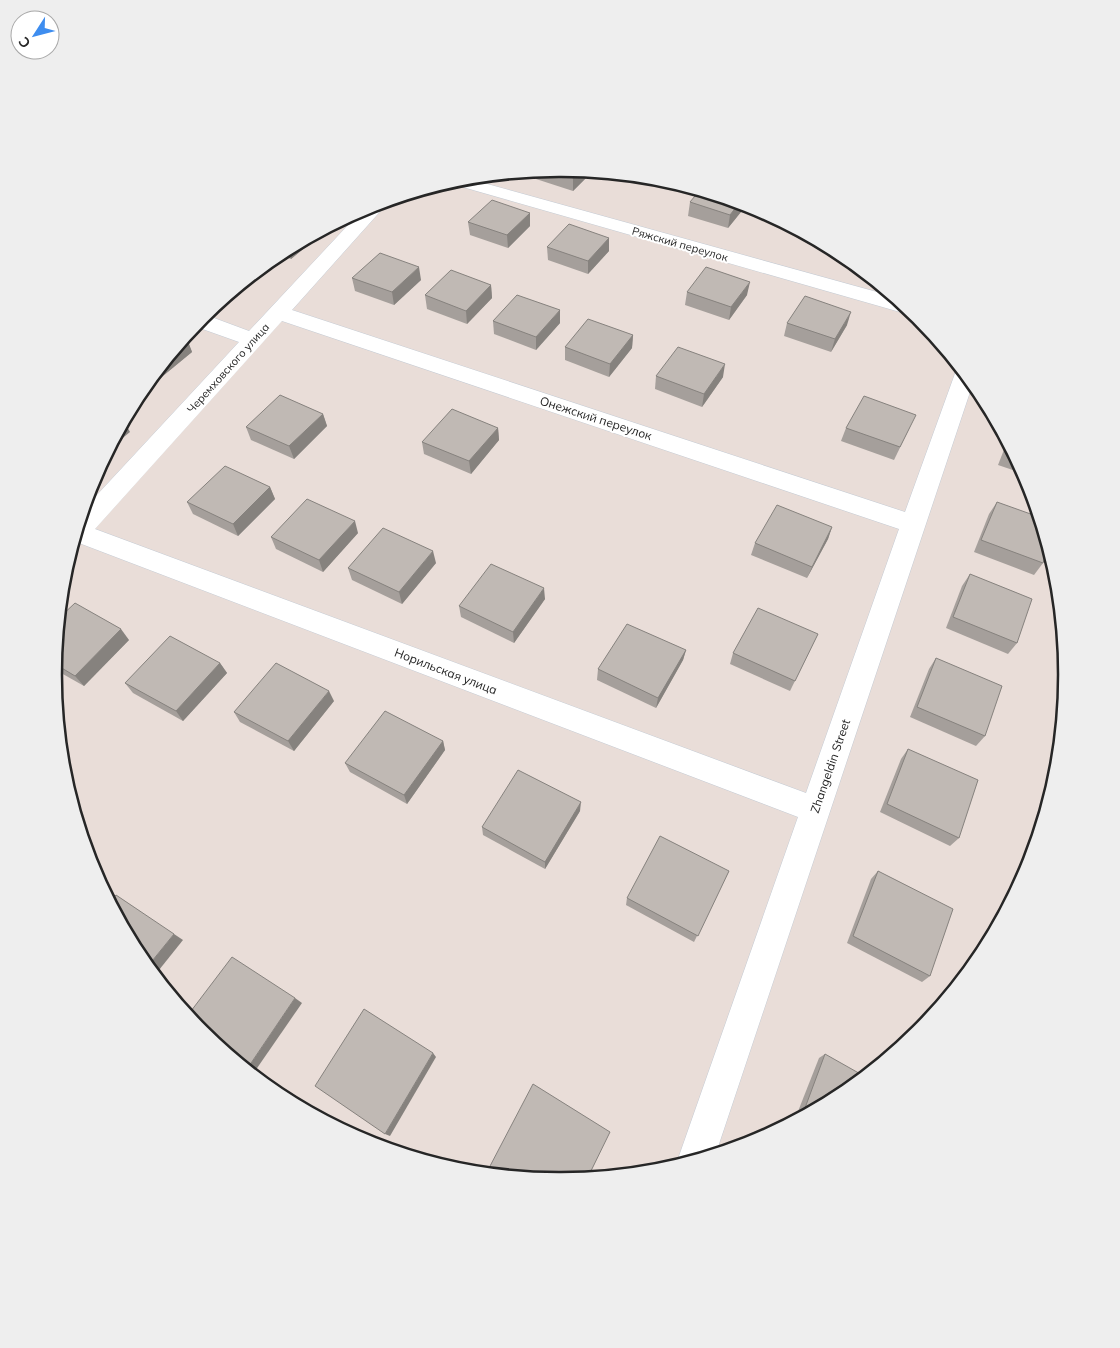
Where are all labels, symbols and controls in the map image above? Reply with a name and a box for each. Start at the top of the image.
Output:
north arrow [10,10,60,60]
text: С [14,33,35,52]
street label: Ряжский переулок [630,224,730,264]
street label: Черемховского улица [184,320,272,416]
street label: Онежский переулок [538,393,654,443]
street label: Норильская улица [393,645,499,697]
street label: Zhangeldin Street [807,717,853,815]

